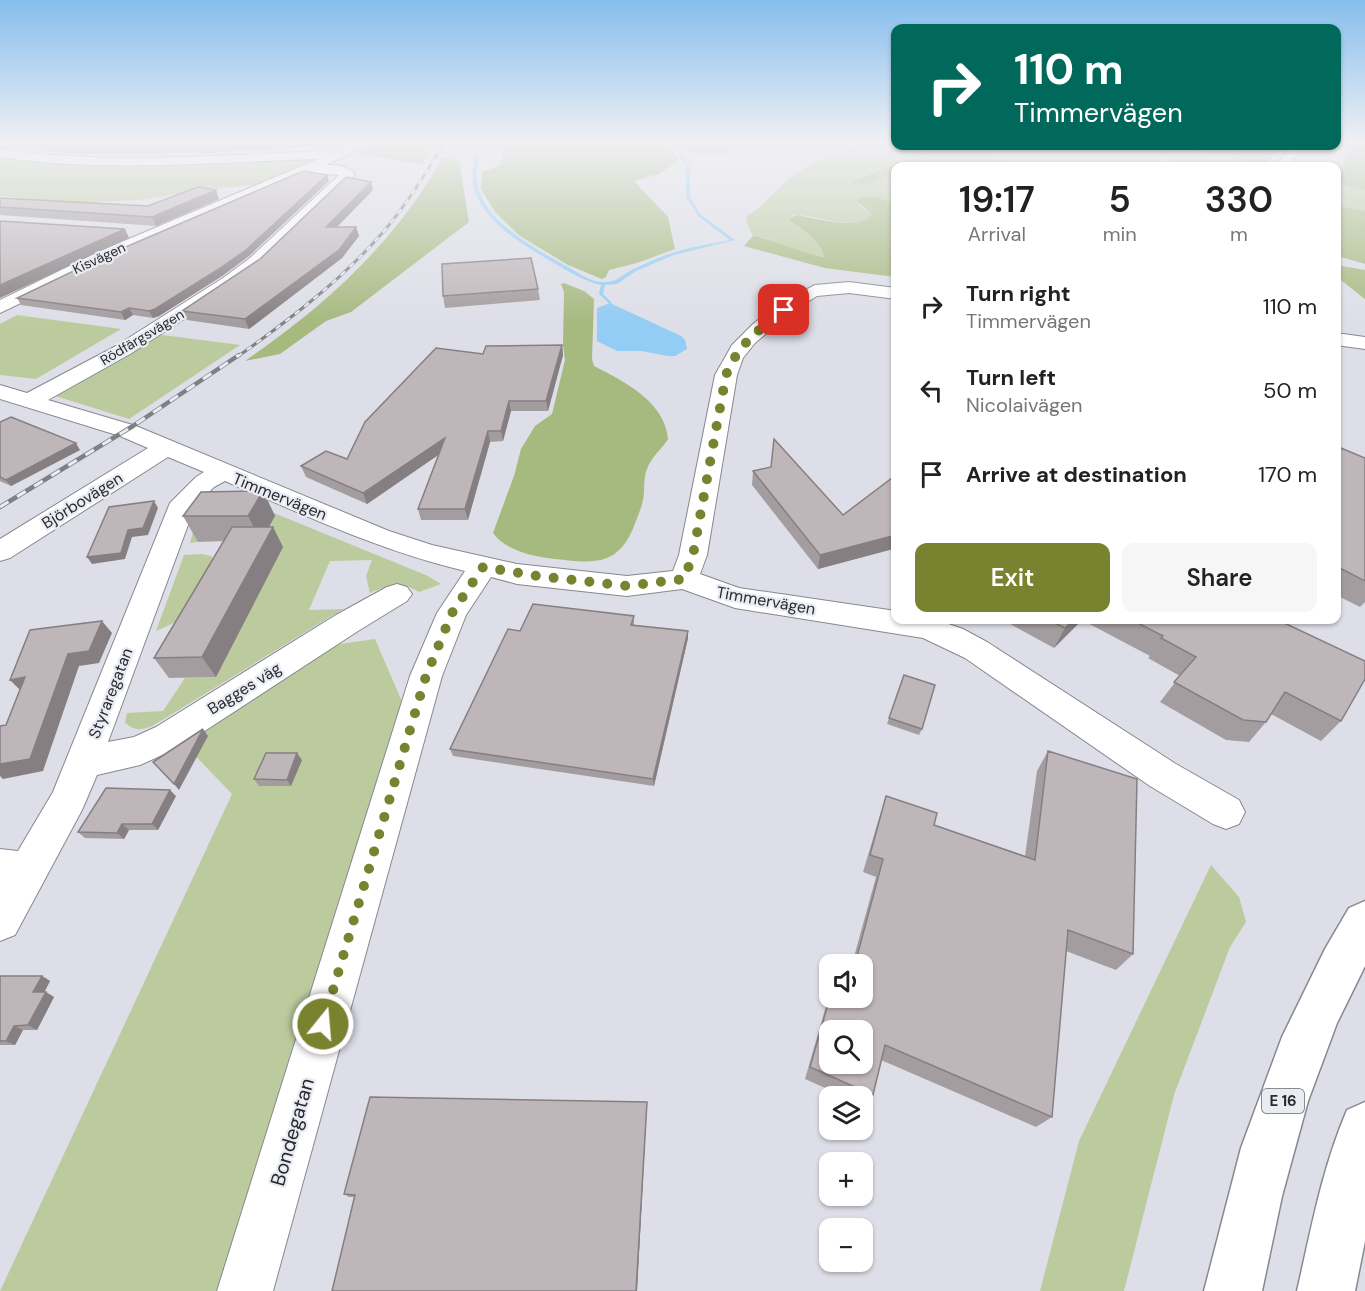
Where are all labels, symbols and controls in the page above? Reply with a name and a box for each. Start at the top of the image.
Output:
text: 110 m [1014,42,1124,97]
icon: right [915,48,993,126]
text: Timmervägen [1014,95,1183,130]
text: 19:17 [959,176,1035,223]
text: 5 [1109,176,1131,223]
text: 330 [1205,176,1273,223]
text: Arrival [968,221,1026,247]
text: min [1103,221,1137,247]
text: m [1230,221,1248,247]
street label: Kisvägen [70,238,128,278]
text: Turn right [966,279,1071,308]
pin [758,284,809,335]
icon: right [915,290,948,323]
text: 110 m [1263,292,1317,321]
icon: arrive [767,293,800,326]
street label: Rödfärgsvägen [97,305,187,369]
text: Timmervägen [966,308,1091,334]
text: Turn left [966,363,1056,392]
icon: left [915,374,948,407]
text: 50 m [1263,376,1317,405]
text: Nicolaivägen [966,392,1083,418]
icon: arrive [915,458,948,491]
text: Arrive at destination [966,460,1187,489]
text: 170 m [1258,460,1317,489]
street label: Björbovägen [38,467,127,534]
street label: Timmervägen [230,468,330,525]
button: Exit [915,543,1110,612]
button: Share [1122,543,1317,612]
street label: Timmervägen [715,581,817,620]
street label: Styraregatan [84,645,137,741]
street label: Bagges väg [204,658,285,719]
map controls [819,954,873,1272]
button: sound [819,954,873,1008]
position arrow [291,992,355,1056]
button: search [819,1020,873,1074]
street label: Bondegatan [264,1075,320,1189]
button: layers [819,1086,873,1140]
road number: E 16 [1262,1089,1304,1113]
button: + [819,1152,873,1206]
button: − [819,1218,873,1272]

